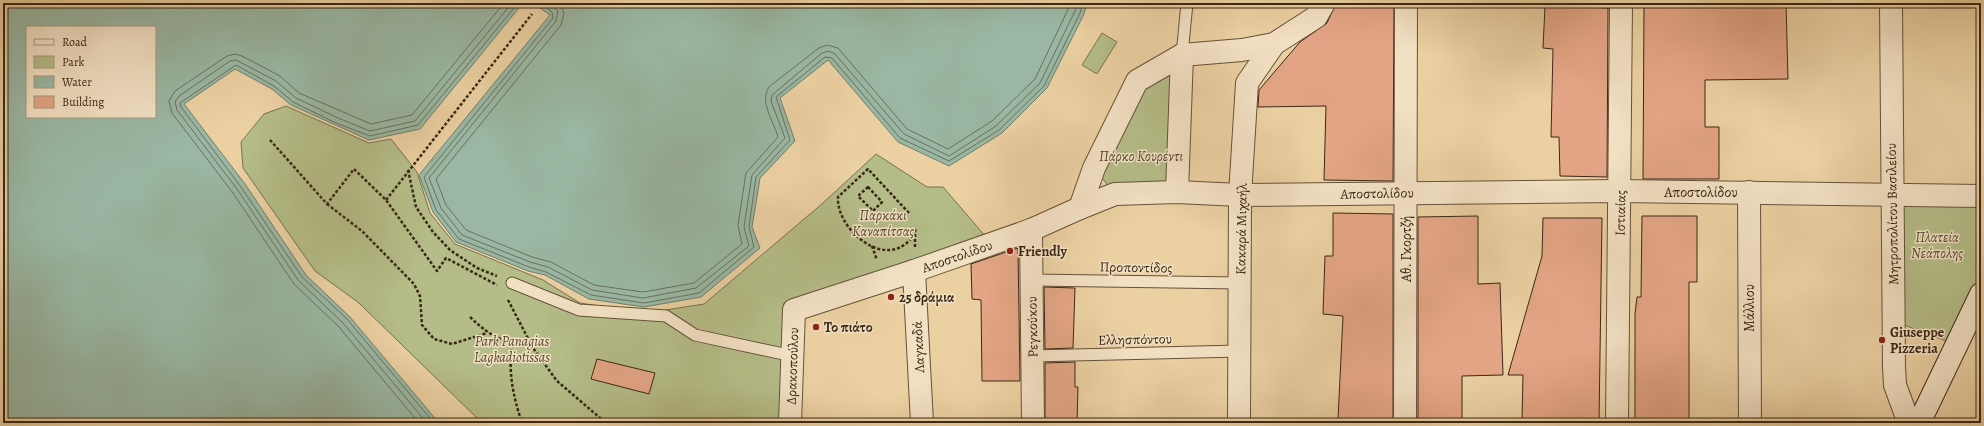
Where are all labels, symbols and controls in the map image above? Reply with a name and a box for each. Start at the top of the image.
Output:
legend [26,26,156,118]
text: Road [62,34,88,50]
text: Park [62,54,85,70]
text: Water [61,74,92,90]
text: Building [62,94,104,110]
street label: Μητροπολίτου Βασιλείου [1882,143,1903,285]
park label: Πάρκο Κουρέντι [1099,147,1183,166]
street label: Κακαρά Μιχαήλ [1231,182,1252,275]
street label: Αποστολίδου [1339,183,1414,204]
street label: Αποστολίδου [1663,183,1738,202]
street label: Ιστιαίας [1611,190,1630,236]
park label: Παρκάκι Καναπίτσας [852,206,915,241]
street label: Αθ. Γκορτζή [1397,216,1416,283]
park label: Πλατεία Νεάπολης [1911,228,1964,263]
street label: Αποστολίδου [918,236,995,278]
place label: Friendly [1018,242,1068,261]
marker: Friendly [1005,246,1015,256]
street label: Προποντίδος [1099,257,1173,278]
street label: Μάλλιου [1740,284,1759,332]
place label: 25 δράμια [899,288,955,307]
marker: 25 δράμια [886,292,896,302]
street label: Ρεγκούκου [1022,296,1043,358]
place label: Το πιάτο [824,318,873,337]
street label: Λαγκαδά [908,320,929,374]
marker: Το πιάτο [811,322,821,332]
place label: Giuseppe Pizzeria [1890,323,1945,358]
street label: Δρακοπούλου [782,327,803,405]
street label: Ελλησπόντου [1098,329,1172,350]
park label: Park Panagias Lagkadiotissas [474,332,550,367]
marker: Giuseppe Pizzeria [1877,335,1887,345]

